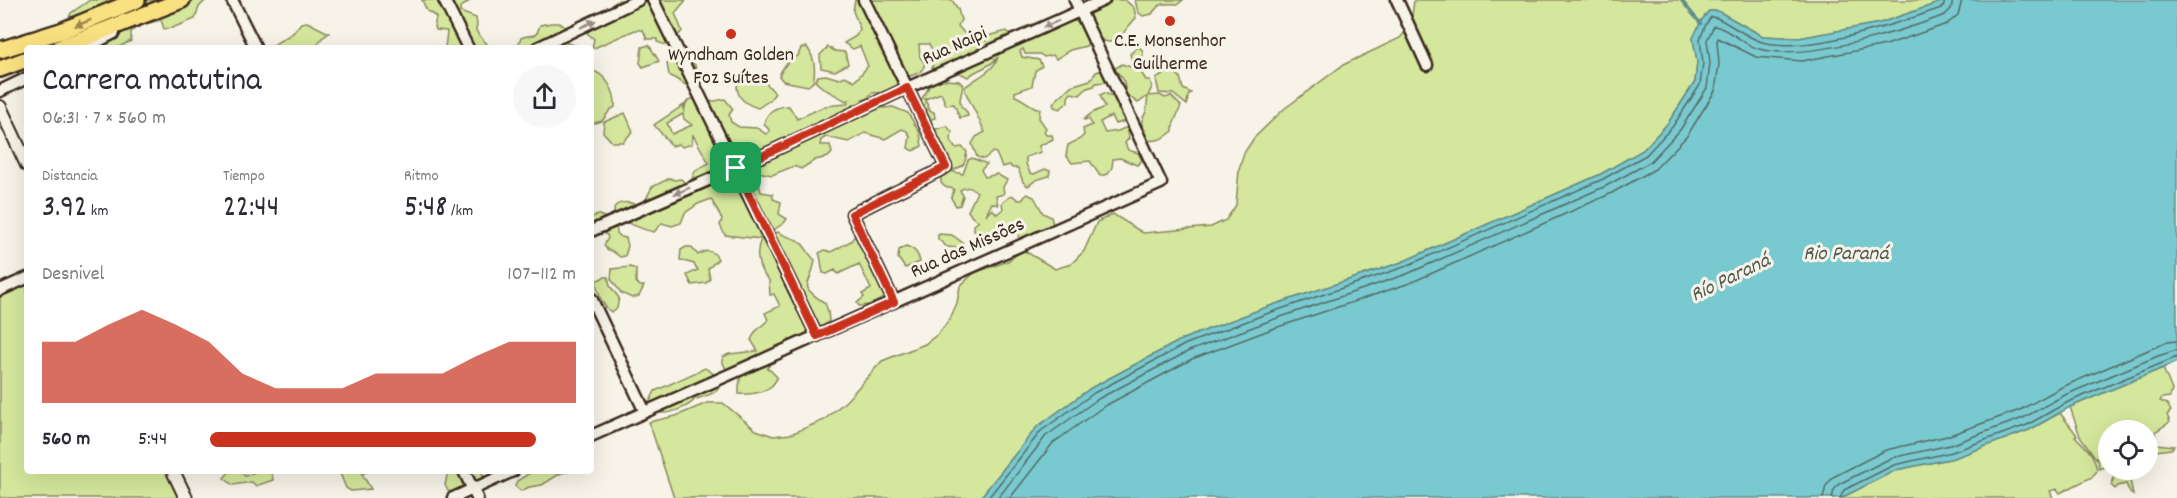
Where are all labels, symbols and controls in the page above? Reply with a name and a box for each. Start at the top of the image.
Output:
marker: C.E. Monsenhor Guilherme [1163,14,1177,28]
one-way arrow [73,18,91,28]
one-way arrow [579,19,597,29]
one-way arrow [1042,19,1059,28]
street label: Rua Naipi [918,20,992,74]
marker: Wyndham Golden Foz Suítes [724,27,738,41]
place label: C.E. Monsenhor Guilherme [1114,28,1227,79]
place label: Wyndham Golden Foz Suítes [668,42,794,93]
text: Carrera matutina [42,59,262,106]
button: share [513,65,576,128]
text: 06:31 · 7 × 560 m [42,105,166,133]
pin [710,142,761,193]
icon: arrive [719,151,752,184]
text: Distancia [42,165,98,188]
text: Tiempo [223,165,265,188]
text: Ritmo [404,165,439,188]
one-way arrow [673,187,691,196]
text: 3.92 [42,188,87,231]
text: 22:44 [223,188,279,231]
text: 5:48 [404,188,447,231]
text: km [87,200,108,223]
text: /km [447,200,473,223]
street label: Rua das Missões [906,211,1030,287]
water label: Rio Paraná [1803,240,1891,270]
water label: Río Paraná [1686,246,1778,311]
text: Desnivel [42,261,104,289]
text: 107–112 m [507,261,576,289]
map controls [2098,420,2158,480]
button: locate [2098,420,2158,480]
text: 560 m [42,426,90,454]
text: 5:44 [138,426,167,454]

